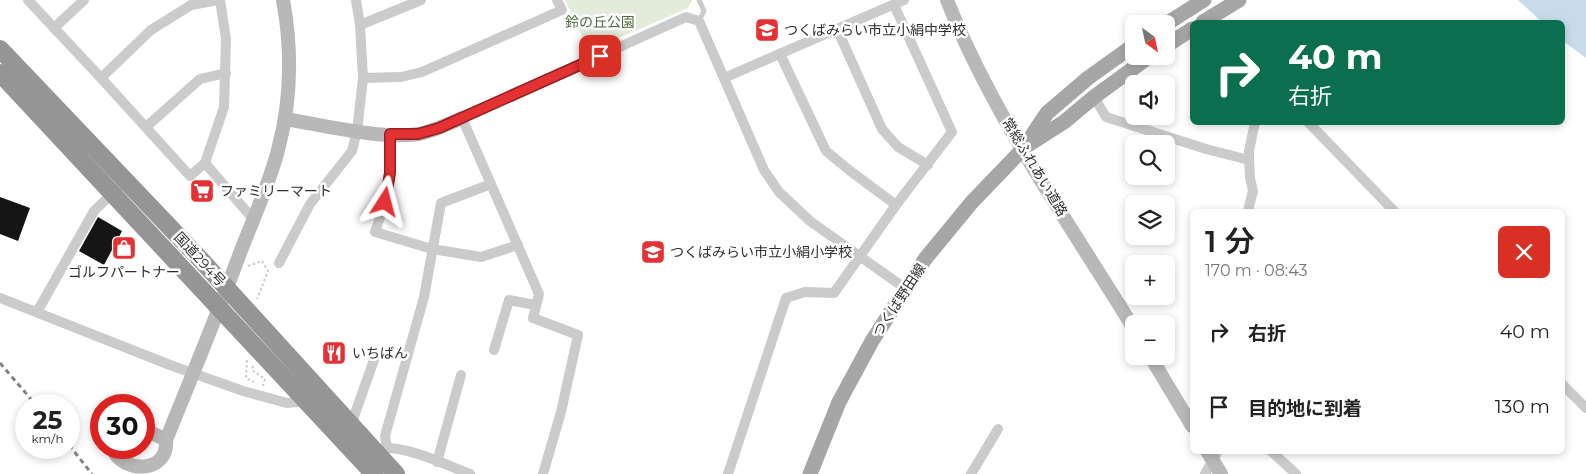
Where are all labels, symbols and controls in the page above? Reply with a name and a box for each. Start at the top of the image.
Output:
park label: 鈴の丘公園 [565,13,635,31]
north arrow [1125,15,1175,65]
map controls [1125,15,1175,365]
school or university icon: つくばみらい市立小絹中学校 [754,17,780,43]
place label: つくばみらい市立小絹中学校 [784,21,966,39]
pin [579,35,621,77]
text: 40 m [1288,35,1383,78]
icon: right [1205,40,1270,105]
icon: arrive [586,42,614,70]
button: sound [1125,75,1175,125]
text: 右折 [1288,83,1332,110]
street label: 常総ふれあい道路 [998,114,1072,220]
button: search [1125,135,1175,185]
position arrow [358,175,410,227]
supermarket icon: ファミリーマート [189,178,215,204]
place label: ファミリーマート [220,182,332,200]
button: layers [1125,195,1175,245]
text: 1 分 [1205,223,1255,260]
button: close [1498,226,1550,278]
street label: 国道294号 [170,228,230,290]
shop icon: ゴルフパートナー [111,235,137,261]
school or university icon: つくばみらい市立小絹小学校 [640,239,666,265]
place label: つくばみらい市立小絹小学校 [670,243,852,261]
button: + [1125,255,1175,305]
street label: つくば野田線 [869,260,929,340]
text: 170 m · 08:43 [1205,261,1308,280]
place label: ゴルフパートナー [68,263,180,281]
button: − [1125,315,1175,365]
icon: right [1205,318,1233,346]
text: 40 m [1500,320,1550,343]
text: 右折 [1248,322,1286,345]
restaurant icon: いちばん [321,340,347,366]
place label: いちばん [352,344,408,362]
icon: arrive [1205,393,1233,421]
speed limit sign: 30 [90,394,155,459]
text: 130 m [1495,395,1550,418]
text: 目的地に到着 [1248,397,1362,420]
text: 25 [33,405,62,435]
text: km/h [31,431,64,446]

